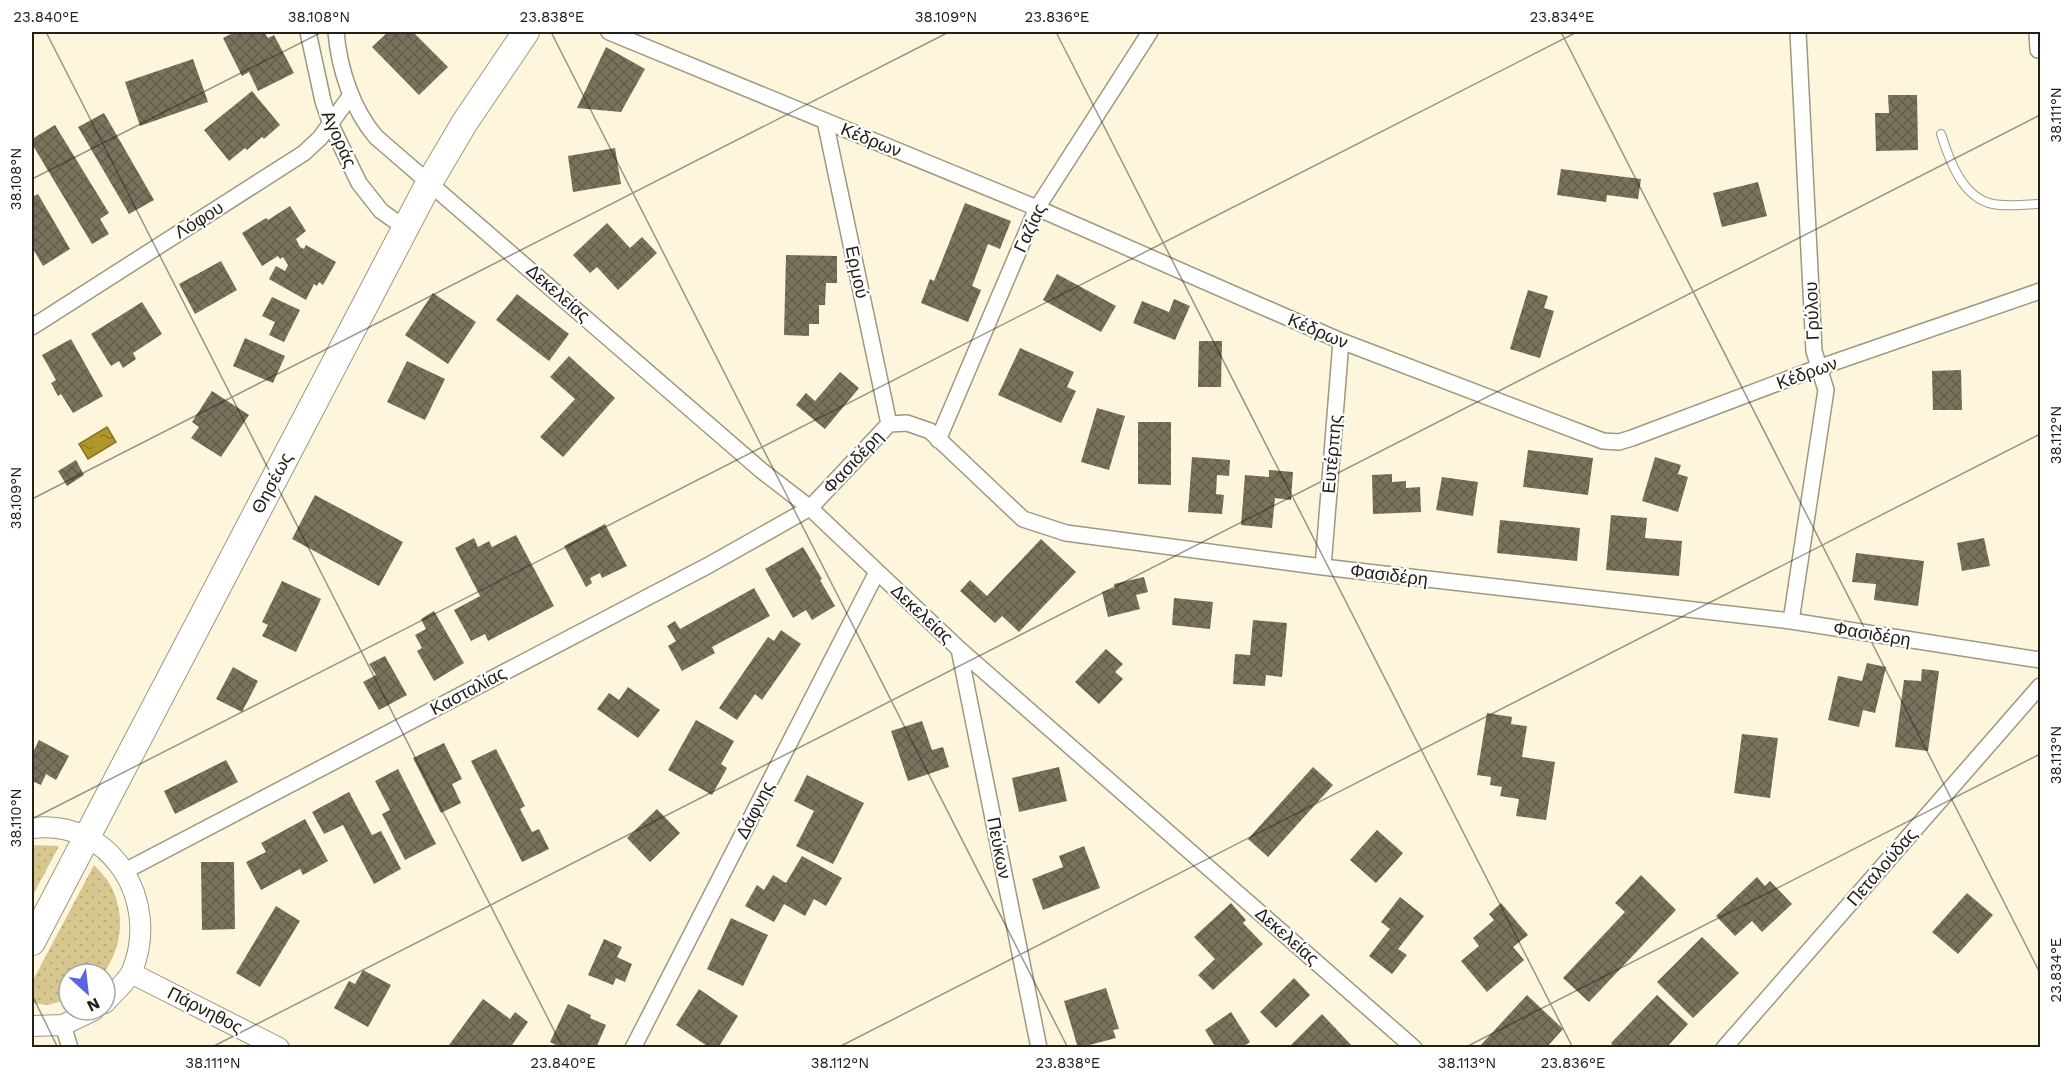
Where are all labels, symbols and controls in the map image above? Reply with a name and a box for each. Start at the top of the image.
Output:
text: 23.840°E [13,8,79,26]
text: 38.108°N [288,8,350,26]
text: 23.838°E [520,8,584,26]
text: 38.109°N [915,8,977,26]
text: 23.836°E [1025,8,1089,26]
text: 23.834°E [1530,8,1594,26]
text: 38.111°N [2047,87,2065,143]
street label: Αγοράς [318,107,361,171]
street label: Κέδρων [838,118,904,161]
text: 38.108°N [7,148,25,210]
street label: Λόφου [170,196,227,243]
street label: Γαζίας [1009,200,1050,255]
street label: Ερμού [842,244,873,300]
street label: Δεκελείας [522,259,595,326]
street label: Γρύλου [1800,281,1823,341]
street label: Κέδρων [1285,308,1351,353]
street label: Κέδρων [1773,352,1840,393]
text: 38.112°N [2047,406,2065,464]
street label: Ευτέρπης [1318,413,1345,494]
street label: Φασιδέρη [818,426,887,497]
street label: Θησέως [247,448,296,517]
text: 38.109°N [7,467,25,529]
street label: Φασιδέρη [1349,559,1429,590]
street label: Δεκελείας [887,580,958,648]
street label: Φασιδέρη [1832,617,1912,650]
street label: Κασταλίας [426,662,509,719]
text: 38.113°N [2047,726,2065,784]
street label: Δάφνης [731,777,778,842]
text: 38.110°N [7,788,25,848]
street label: Πεύκων [983,815,1016,881]
street label: Πεταλούδας [1842,823,1921,910]
street label: Δεκελείας [1251,902,1324,969]
text: 23.834°E [2047,938,2065,1002]
north arrow [57,962,117,1022]
street label: Πάρνηθος [164,982,247,1038]
text: N [84,994,103,1016]
text: 38.111°N [185,1054,241,1072]
text: 23.840°E [530,1054,596,1072]
text: 38.112°N [811,1054,869,1072]
text: 23.838°E [1036,1054,1100,1072]
text: 38.113°N [1438,1054,1496,1072]
text: 23.836°E [1541,1054,1605,1072]

